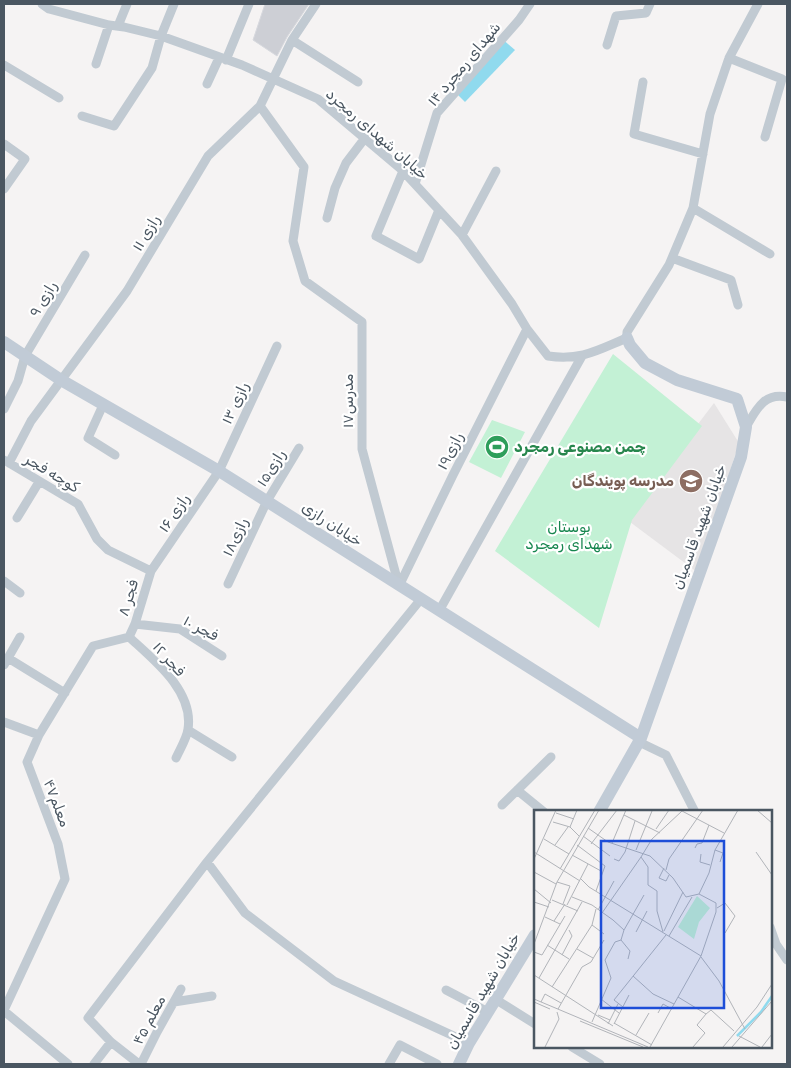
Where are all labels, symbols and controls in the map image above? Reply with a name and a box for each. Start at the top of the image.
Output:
street label: شهدای رمجرد ۱۴ [424,18,504,110]
street label: خیابان شهدای رمجرد [322,85,432,183]
street label: رازی ۱۱ [128,211,164,254]
street label: رازی ۹ [25,278,61,320]
street label: مدرس۱۷ [339,374,357,428]
street label: رازی ۱۳ [217,379,253,427]
street label: رازی۱۹ [433,429,467,473]
sports icon: چمن مصنوعی رمجرد [484,434,510,460]
place label: چمن مصنوعی رمجرد [514,438,646,456]
street label: رازی۱۵ [253,446,289,490]
street label: کوچه فجر [21,449,83,496]
street label: خیابان شهید قاسمیان [668,462,730,592]
school or university icon: مدرسه پویندگان [678,468,704,494]
place label: مدرسه پویندگان [572,472,674,491]
street label: رازی ۱۶ [155,490,193,536]
street label: خیابان رازی [298,498,366,550]
street label: رازی۱۸ [218,515,252,559]
park label: بوستان شهدای رمجرد [525,518,613,553]
street label: فجر ۸ [114,578,142,618]
street label: فجر ۱۰ [180,611,222,645]
street label: فجر ۱۲ [149,638,189,680]
street label: معلم۴۷ [39,777,74,830]
inset map [534,810,771,1048]
street label: خیابان شهید قاسمیان [442,930,524,1052]
street label: معلم ۴۵ [129,992,170,1048]

